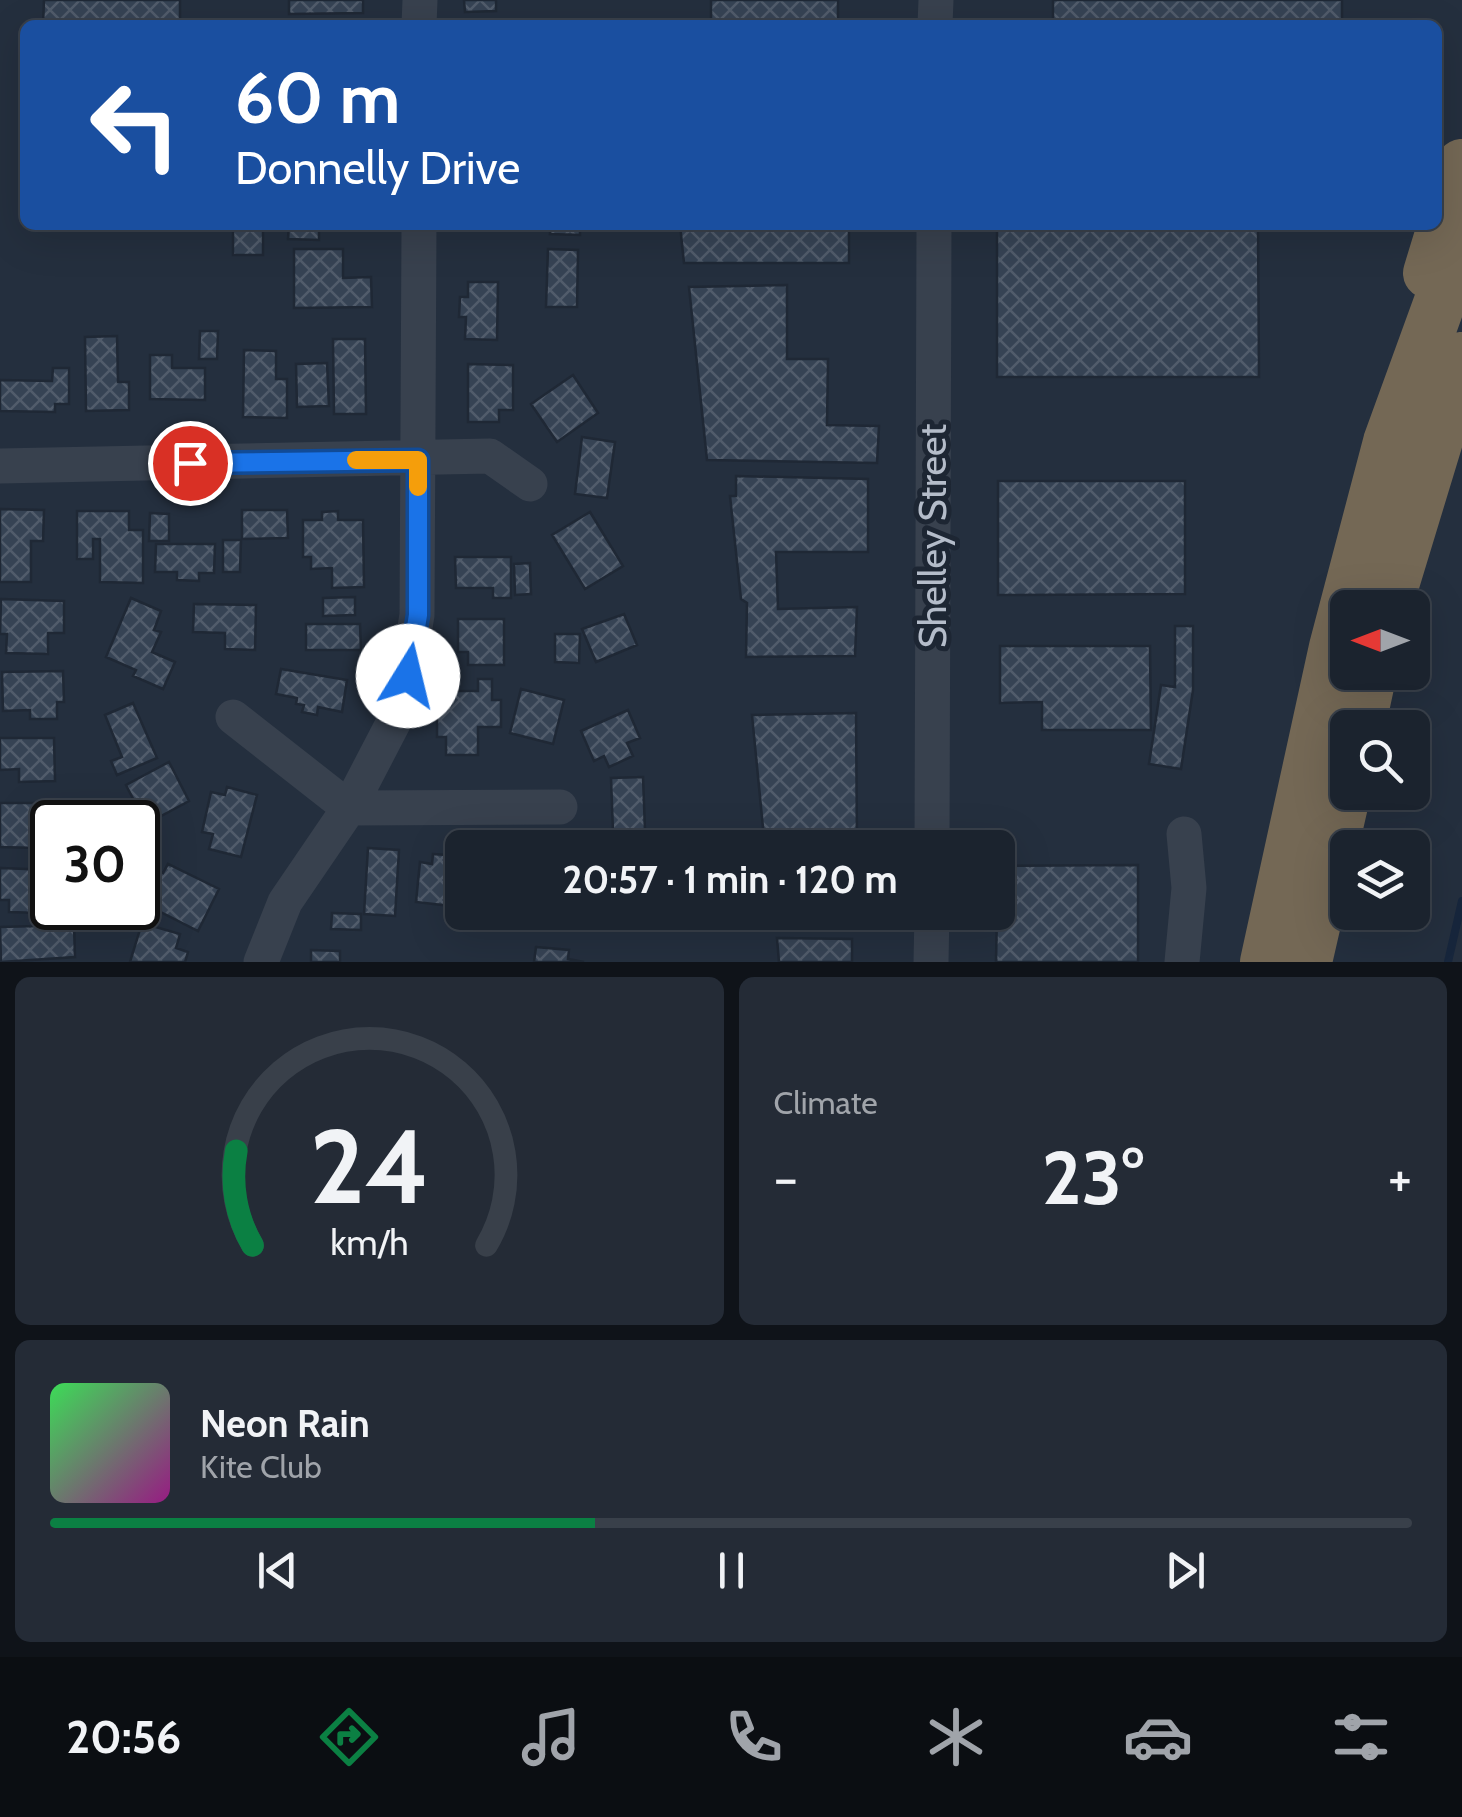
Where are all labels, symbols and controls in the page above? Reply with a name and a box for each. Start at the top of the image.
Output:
text: 60 m [235,55,400,141]
icon: left [70,60,200,190]
text: Donnelly Drive [235,141,520,195]
pin [148,421,233,506]
street label: Shelley Street [909,424,956,648]
icon: arrive [163,436,218,491]
north arrow [1330,590,1430,690]
map controls [1330,590,1430,930]
position arrow [356,624,460,728]
button: search [1330,710,1430,810]
speed limit sign: 30 [30,800,160,930]
button: layers [1330,830,1430,930]
text: 20:57 · 1 min · 120 m [562,856,898,903]
text: Climate [774,1083,878,1122]
text: 24 [309,1103,429,1229]
text: 23° [1042,1132,1144,1223]
text: − [774,1144,798,1211]
text: + [1388,1144,1412,1211]
text: km/h [330,1221,408,1264]
text: Neon Rain [200,1400,370,1447]
text: Kite Club [200,1447,322,1486]
icon: previous [250,1543,305,1598]
icon: pause [704,1543,759,1598]
icon: next [1158,1543,1213,1598]
icon: directions [314,1702,384,1772]
icon: music [516,1702,586,1772]
icon: phone [719,1702,789,1772]
icon: climate [921,1702,991,1772]
icon: car [1123,1702,1193,1772]
icon: filters [1326,1702,1396,1772]
text: 20:56 [66,1710,181,1764]

